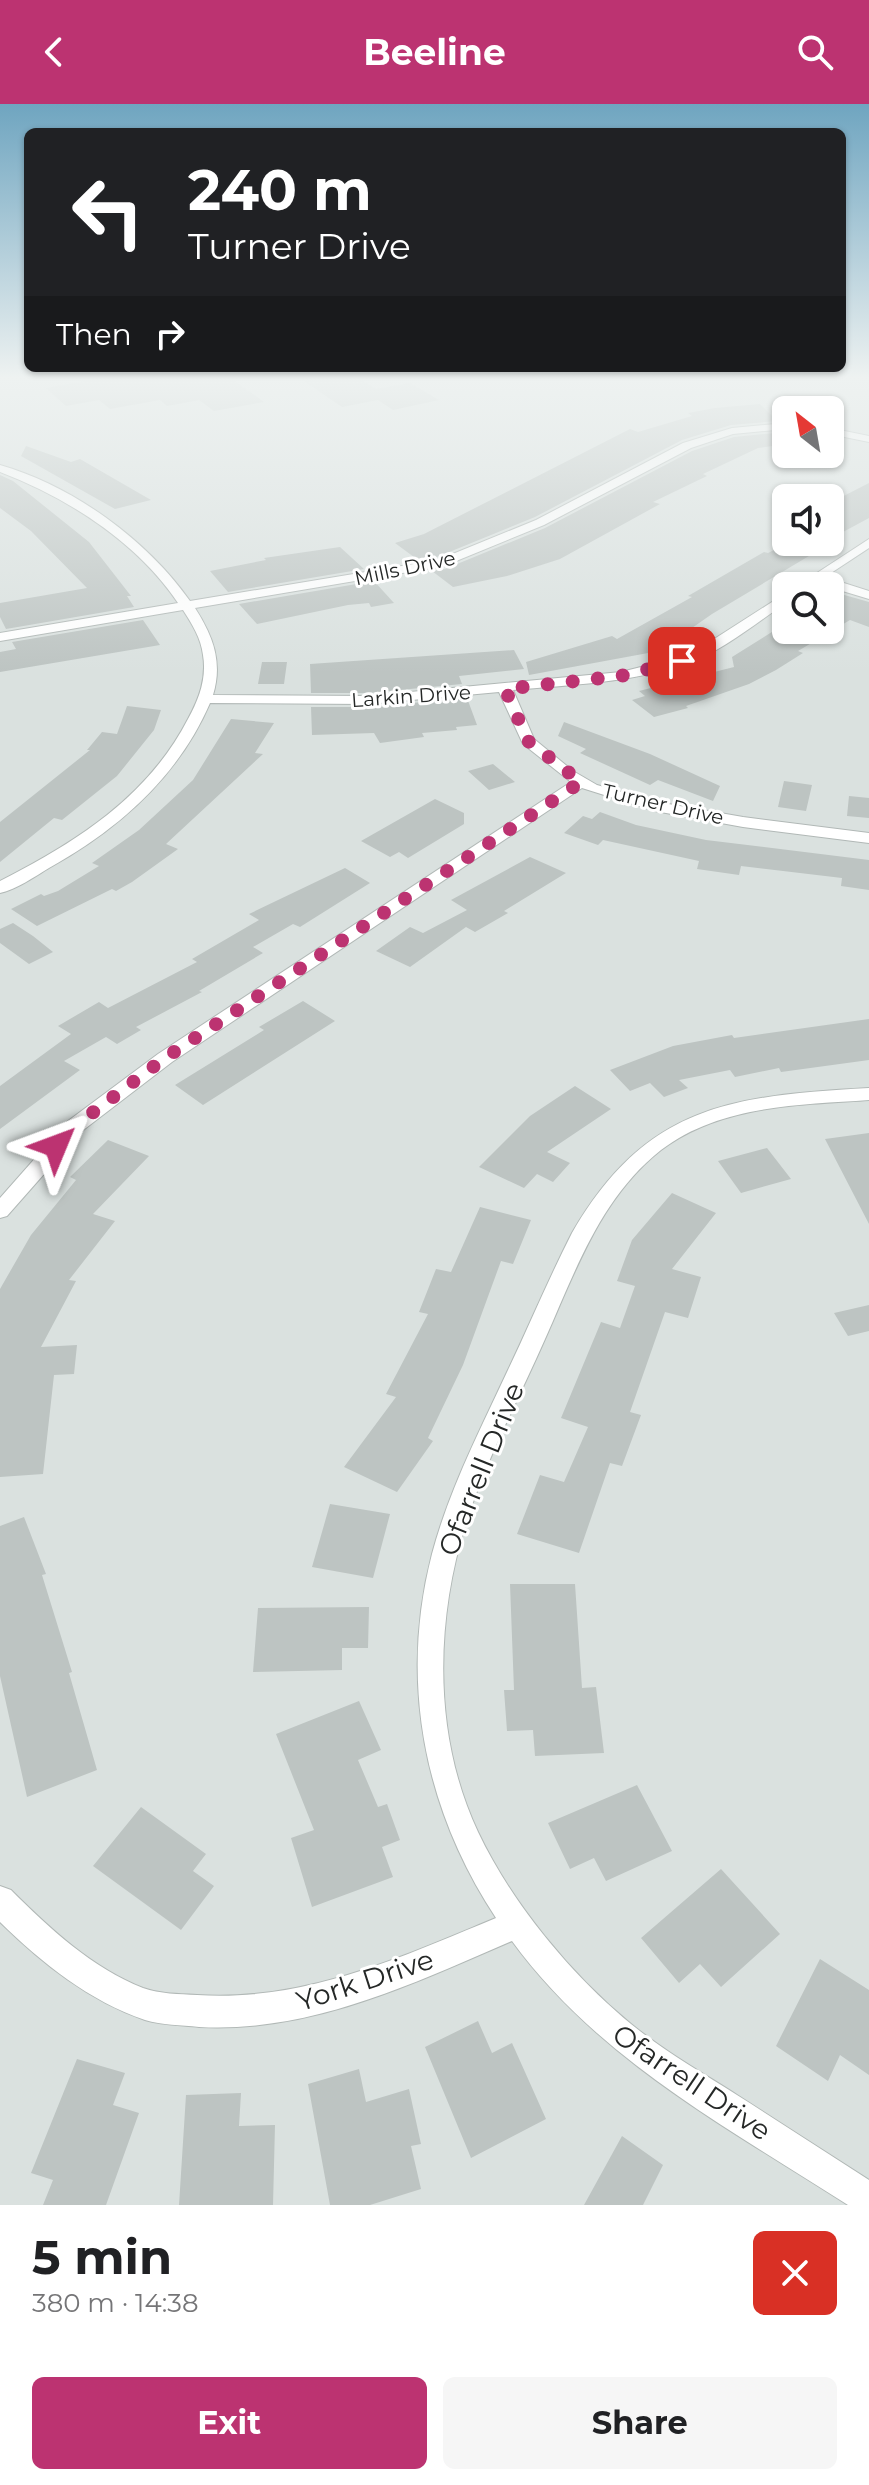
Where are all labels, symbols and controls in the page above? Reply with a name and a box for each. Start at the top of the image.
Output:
icon: back [32,30,76,74]
text: Beeline [363,30,506,74]
icon: search [793,30,837,74]
text: 240 m [188,156,372,224]
icon: left [56,160,160,264]
text: Turner Drive [188,224,411,268]
icon: right [148,312,192,356]
text: Then [56,316,132,353]
north arrow [772,396,844,468]
map controls [772,396,844,644]
button: sound [772,484,844,556]
street label: Mills Drive [352,546,458,590]
button: search [772,572,844,644]
pin [648,627,716,695]
icon: arrive [660,639,704,683]
street label: Larkin Drive [350,680,472,712]
street label: Turner Drive [600,778,726,830]
position arrow [14,1104,98,1188]
street label: Ofarrell Drive [431,1377,531,1561]
street label: York Drive [292,1942,438,2018]
street label: Ofarrell Drive [606,2017,778,2147]
text: 5 min [32,2228,172,2286]
button: close [753,2231,837,2315]
text: 380 m · 14:38 [32,2287,199,2319]
button: Exit [32,2377,427,2469]
button: Share [443,2377,837,2469]

